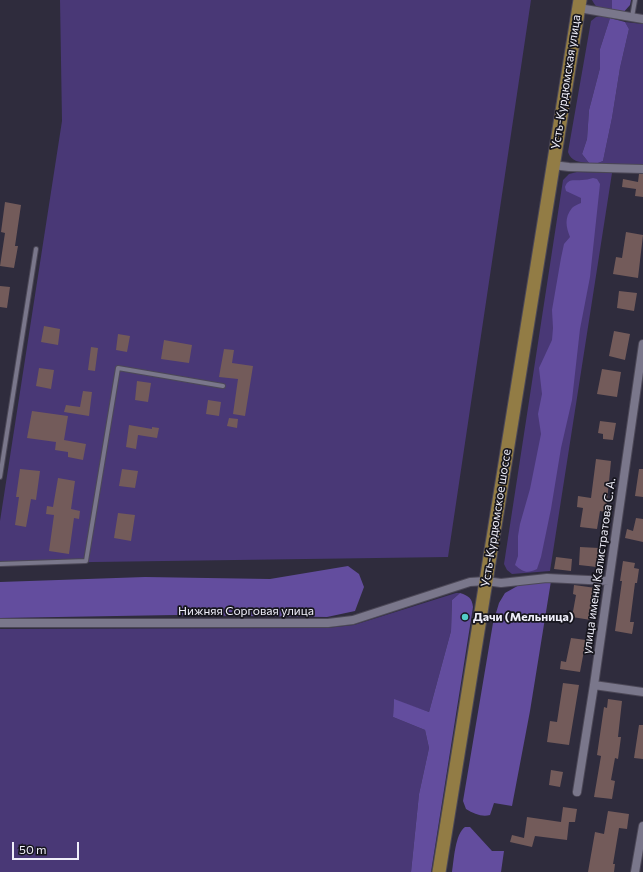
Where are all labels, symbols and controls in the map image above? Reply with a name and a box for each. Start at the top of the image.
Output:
street label: Усть-Курдюмская улица [548,14,584,150]
street label: Усть-Курдюмское шоссе [478,448,514,588]
street label: улица имени Калистратова С. А. [579,477,619,655]
street label: Нижняя Сорговая улица [178,604,314,618]
place label: Дачи (Мельница) [473,610,574,624]
marker: Дачи (Мельница) [460,612,470,622]
scale bar [14,834,81,860]
text: 50 m [19,842,47,856]

